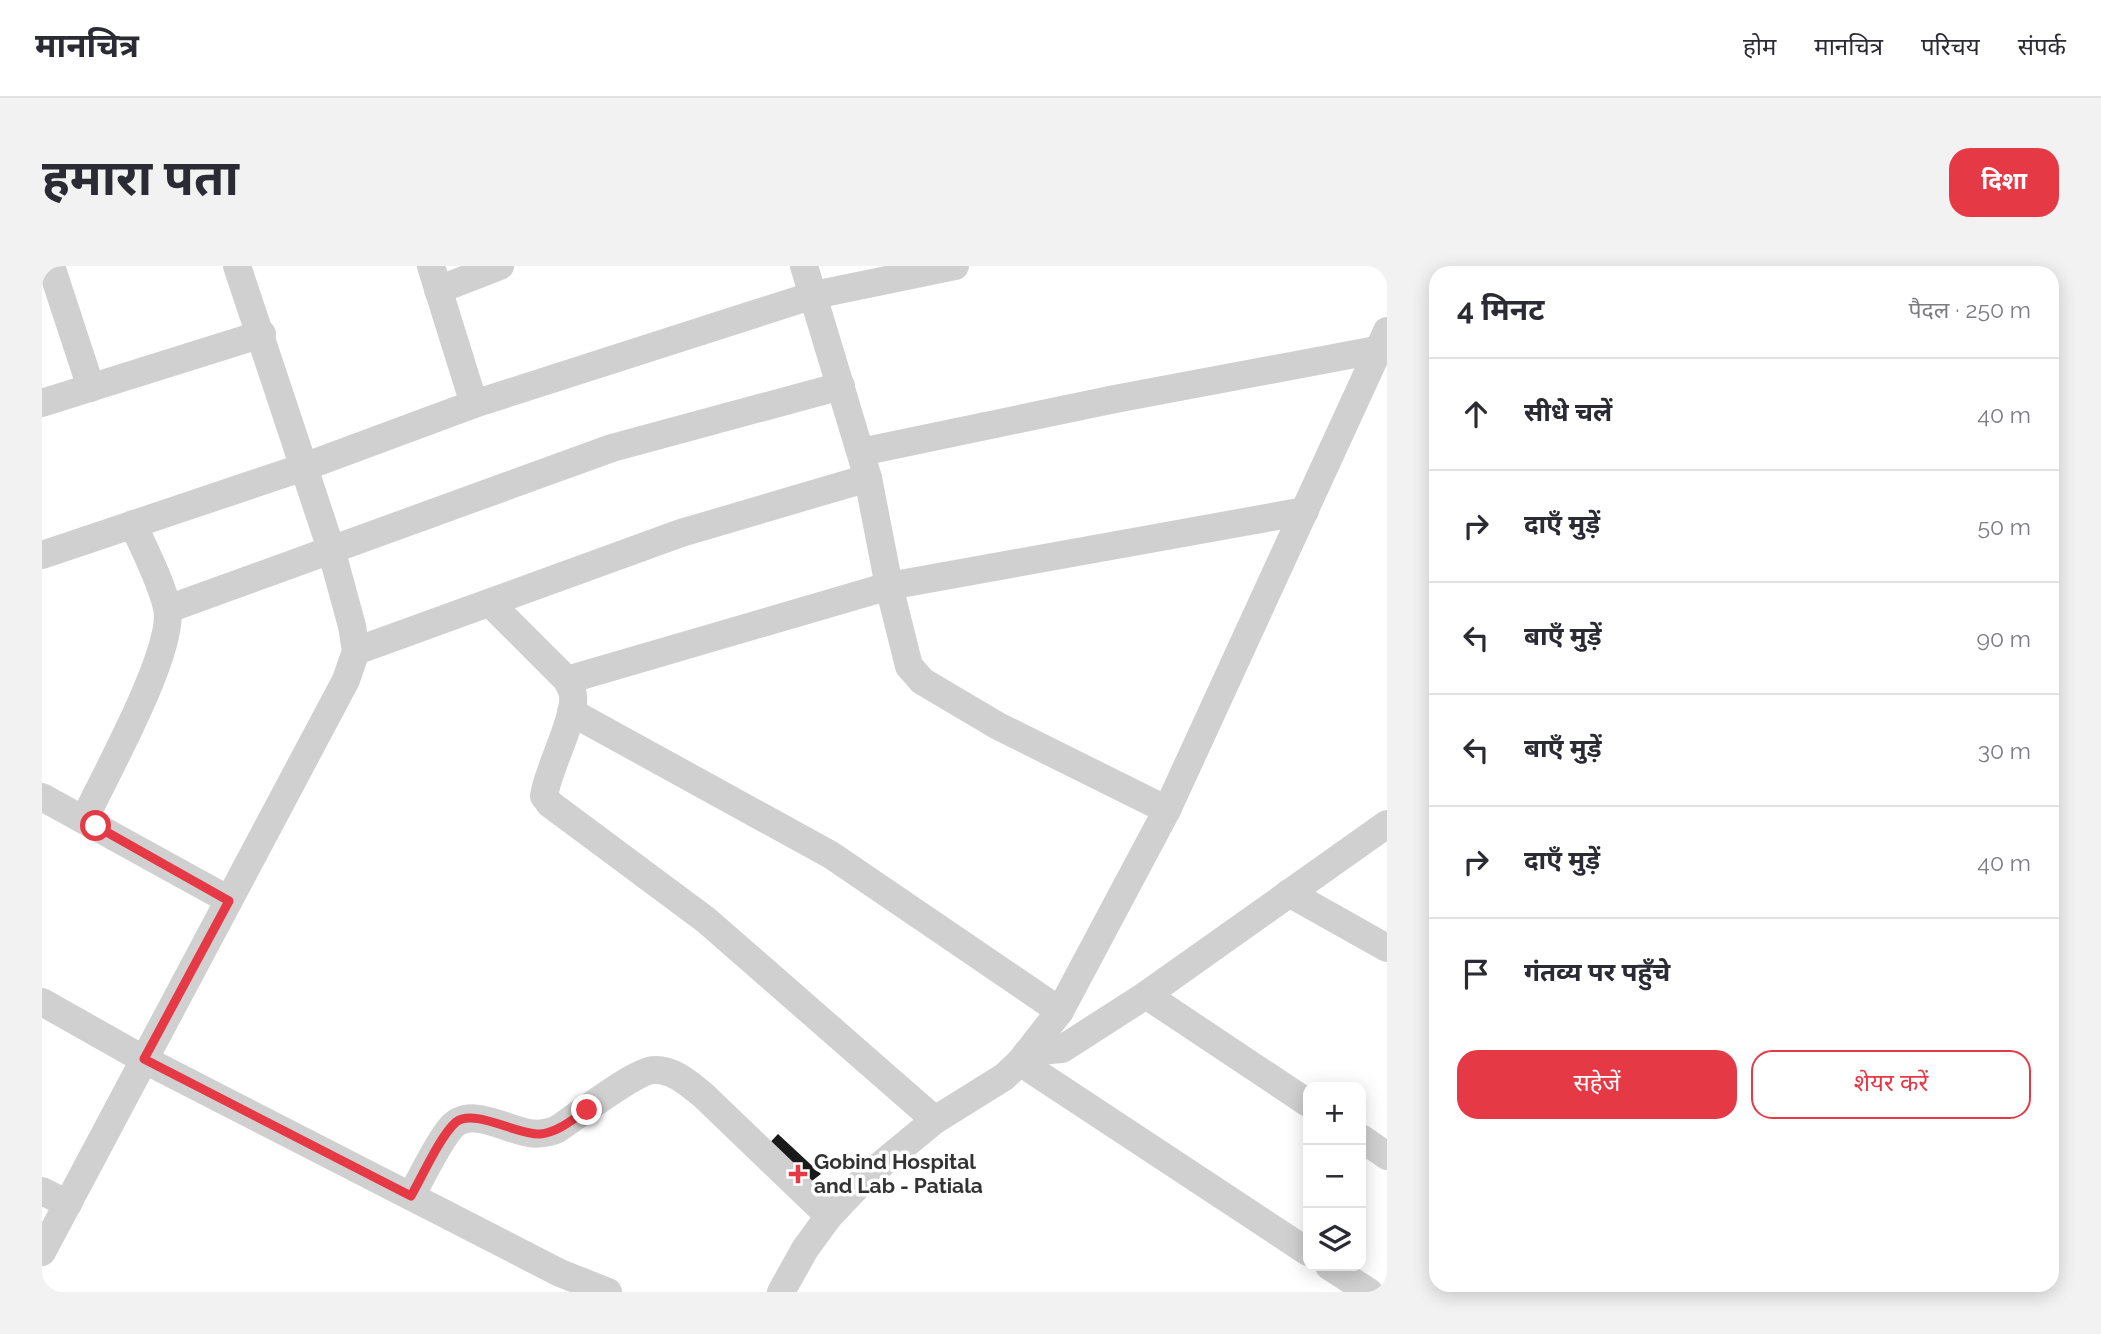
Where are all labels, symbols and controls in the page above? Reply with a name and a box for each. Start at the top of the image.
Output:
text: मानचित्र [35,26,139,65]
text: होम [1743,32,1776,61]
text: मानचित्र [1814,32,1883,61]
text: परिचय [1921,32,1980,61]
text: संपर्क [2018,32,2066,61]
button: दिशा [1949,148,2059,217]
text: हमारा पता [42,149,239,206]
text: 4 मिनट [1457,292,1544,327]
text: पैदल · 250 m [1908,296,2031,323]
icon: ahead [1457,395,1495,433]
text: सीधे चलें [1524,397,1612,427]
text: 40 m [1977,401,2031,428]
icon: right [1457,507,1495,545]
text: दाएँ मुड़ें [1524,509,1600,539]
text: 50 m [1977,513,2031,540]
icon: left [1457,619,1495,657]
text: बाएँ मुड़ें [1524,621,1602,651]
text: 90 m [1976,625,2031,652]
icon: left [1457,731,1495,769]
text: बाएँ मुड़ें [1524,733,1602,763]
text: 30 m [1978,737,2031,764]
route start [80,810,111,841]
icon: right [1457,843,1495,881]
text: दाएँ मुड़ें [1524,845,1600,875]
text: 40 m [1977,849,2031,876]
icon: arrive [1457,955,1495,993]
text: गंतव्य पर पहुँचे [1524,957,1670,987]
button: सहेजें [1457,1050,1737,1119]
button: शेयर करें [1751,1050,2031,1119]
map controls [1303,1082,1366,1271]
button: + [1303,1082,1366,1145]
route end [571,1094,602,1125]
button: − [1303,1145,1366,1208]
place label: Gobind Hospital and Lab - Patiala [814,1149,983,1198]
marker: Gobind Hospital and Lab - Patiala [788,1164,808,1184]
button: layers [1303,1208,1366,1271]

